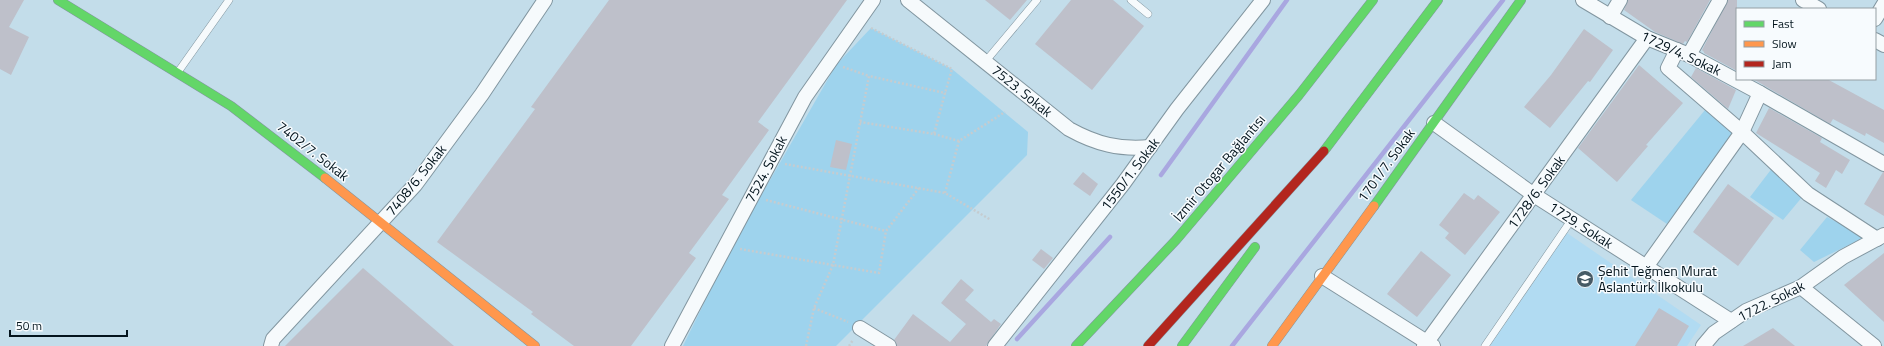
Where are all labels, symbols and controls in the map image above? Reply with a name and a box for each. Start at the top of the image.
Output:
legend [1736,8,1876,80]
text: Fast [1772,14,1795,33]
street label: 1729/4. Sokak [1638,25,1725,80]
text: Slow [1772,34,1797,53]
text: Jam [1772,54,1792,73]
street label: 7523. Sokak [987,60,1057,122]
street label: İzmir Otogar Bağlantısı [1167,109,1270,226]
street label: 7402/7. Sokak [273,116,354,186]
street label: 1701/7. Sokak [1352,123,1420,206]
street label: 7524. Sokak [739,131,792,206]
street label: 1550/1. Sokak [1095,133,1164,215]
street label: 7408/6. Sokak [380,139,451,220]
street label: 1728/6. Sokak [1502,150,1570,233]
street label: 1729. Sokak [1545,196,1618,253]
place label: Şehit Teğmen Murat Aslantürk İlkokulu [1598,260,1717,297]
school or university icon: Şehit Teğmen Murat Aslantürk İlkokulu [1575,269,1595,289]
street label: 1722. Sokak [1734,275,1808,326]
scale bar [10,312,127,338]
text: 50 m [16,316,42,335]

